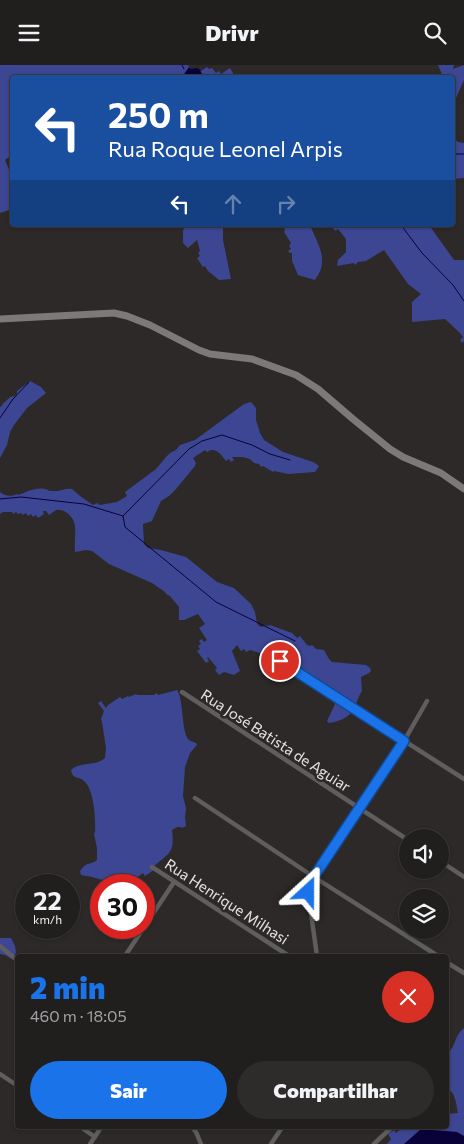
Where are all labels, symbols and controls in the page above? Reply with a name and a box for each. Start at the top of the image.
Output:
icon: menu [15,19,43,47]
text: Drivr [205,19,259,46]
icon: search [421,19,449,47]
text: 250 m [108,92,209,135]
icon: left [25,95,90,160]
text: Rua Roque Leonel Arpis [108,135,343,162]
icon: left [166,190,194,218]
icon: ahead [219,190,247,218]
icon: right [272,190,300,218]
pin [259,640,301,682]
icon: arrive [266,647,294,675]
street label: Rua José Batista de Aguiar [198,685,354,795]
map controls [399,829,449,939]
button: sound [399,829,449,879]
street label: Rua Henrique Milhasi [162,854,292,948]
position arrow [281,865,333,917]
speed limit sign: 30 [90,874,155,939]
text: 22 [33,885,62,915]
button: layers [399,889,449,939]
text: km/h [33,912,62,926]
text: 2 min [30,968,105,1005]
button: close [382,971,434,1023]
text: 460 m · 18:05 [30,1006,127,1025]
button: Sair [30,1061,227,1119]
button: Compartilhar [237,1061,434,1119]

